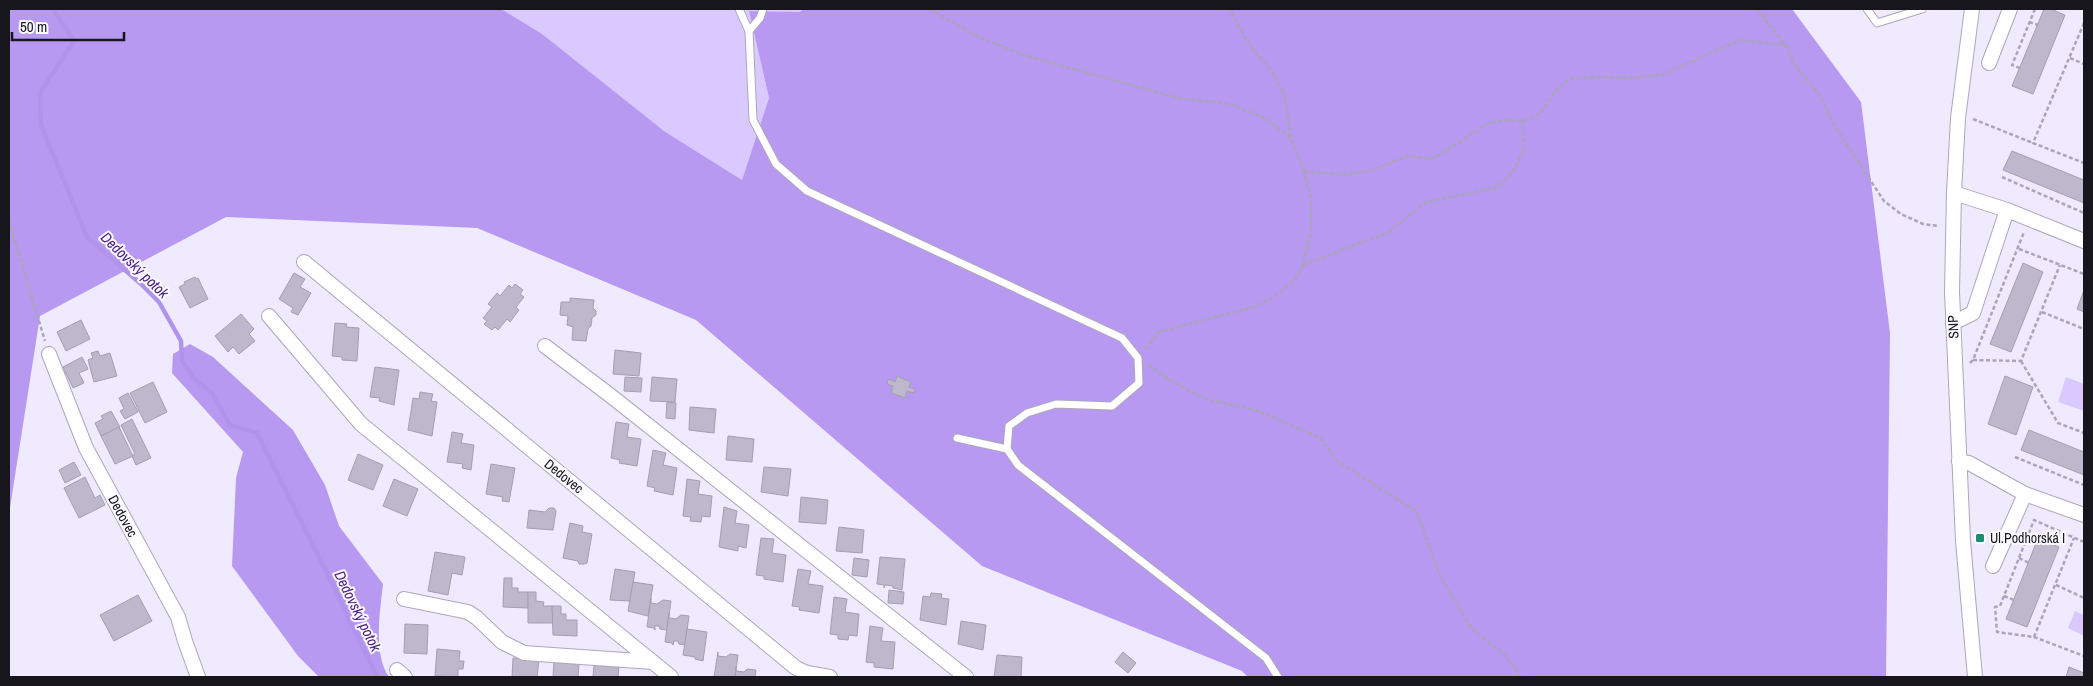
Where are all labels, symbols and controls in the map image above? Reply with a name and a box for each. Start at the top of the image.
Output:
scale bar [12,10,125,42]
text: 50 m [20,16,47,37]
water label: Dedovský potok [96,227,174,304]
street label: SNP [1944,315,1962,339]
street label: Dedovec [541,455,587,497]
street label: Dedovec [104,492,142,540]
place label: Ul.Podhorská I [1990,529,2065,547]
marker: Ul.Podhorská I [1974,532,1986,544]
water label: Dedovský potok [329,567,387,656]

